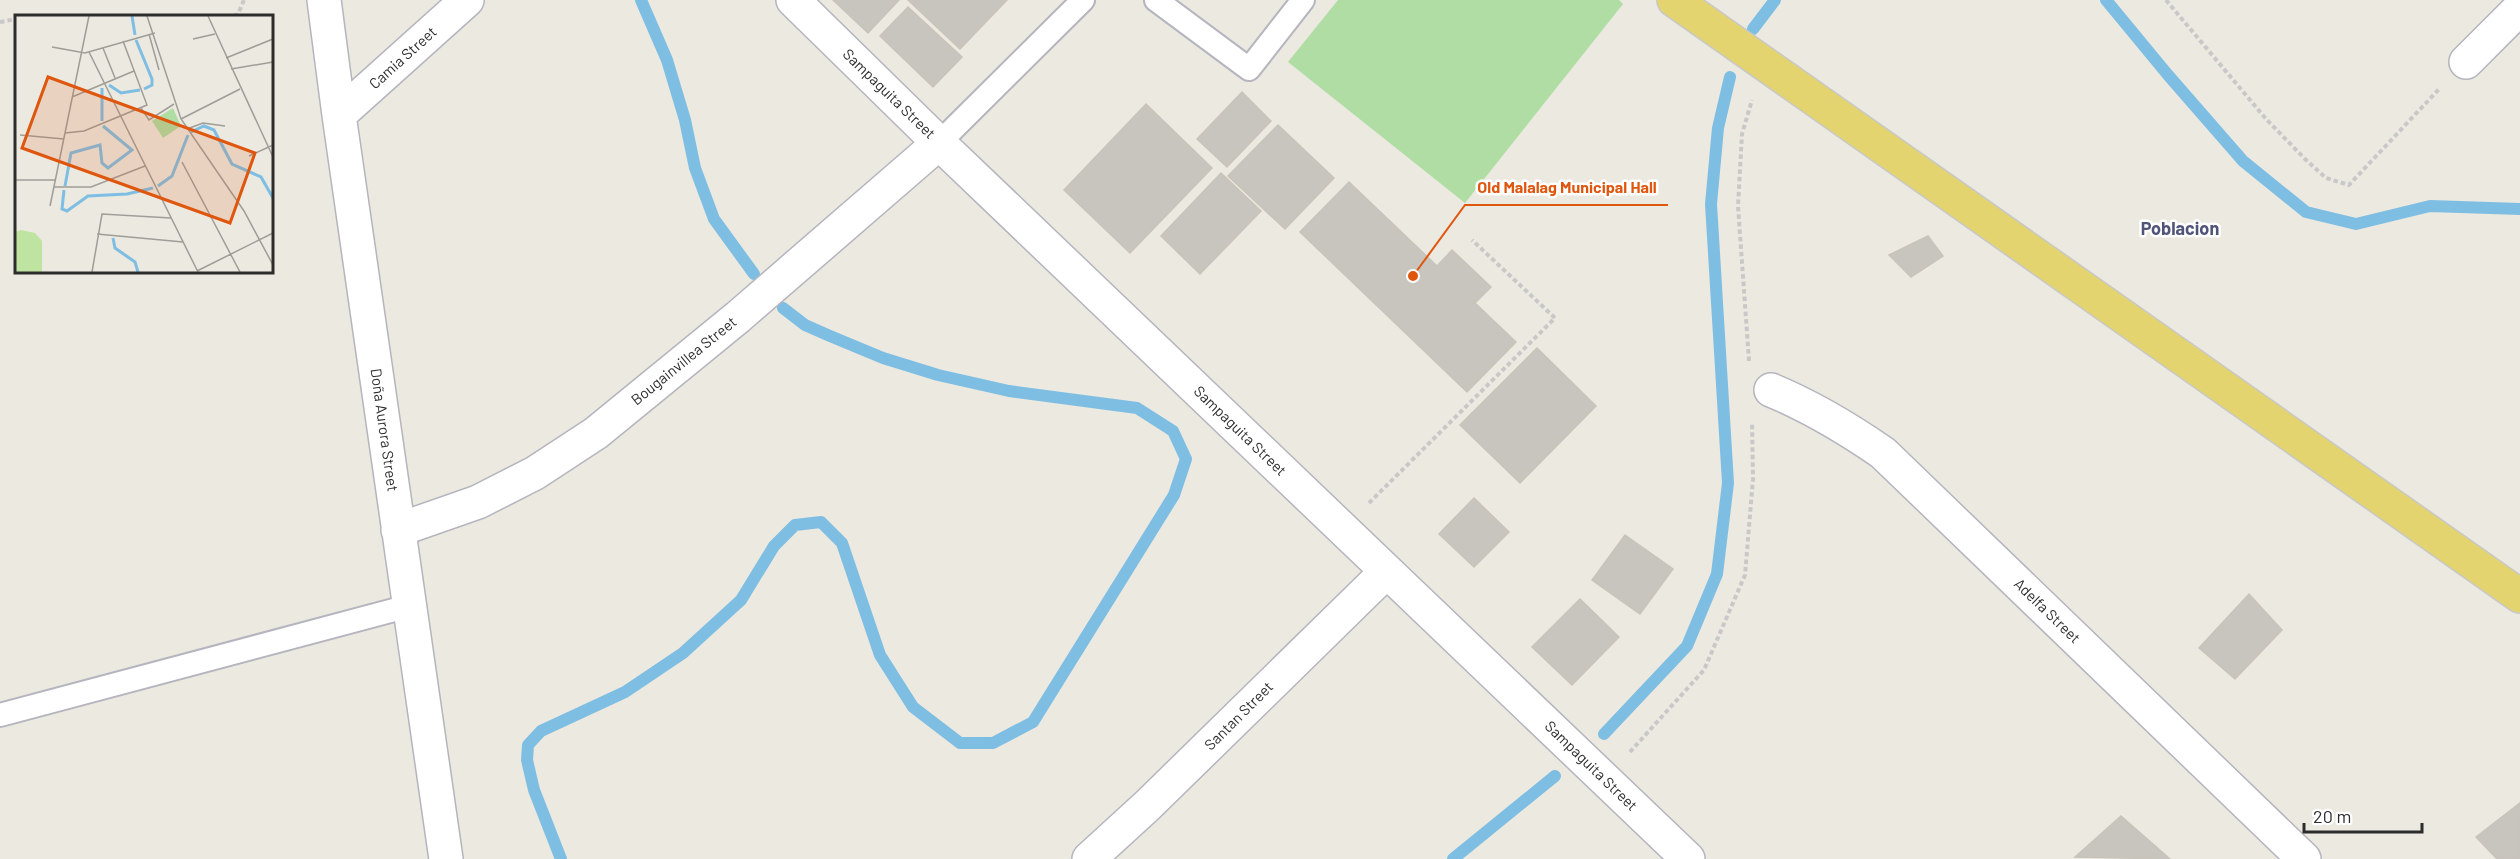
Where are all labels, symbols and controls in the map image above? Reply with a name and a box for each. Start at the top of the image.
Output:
inset map [15,15,273,273]
street label: Camia Street [365,22,440,92]
street label: Sampaguita Street [840,45,940,142]
callout: Old Malalag Municipal Hall [1465,171,1668,205]
text: Old Malalag Municipal Hall [1477,177,1657,196]
district label: Poblacion [2141,217,2219,239]
street label: Bougainvillea Street [627,312,740,408]
street label: Doña Aurora Street [367,367,403,492]
street label: Sampaguita Street [1191,382,1291,479]
street label: Adelfa Street [2011,574,2085,646]
street label: Santan Street [1200,677,1276,753]
street label: Sampaguita Street [1542,717,1642,814]
scale bar [2304,796,2422,834]
text: 20 m [2313,805,2351,827]

